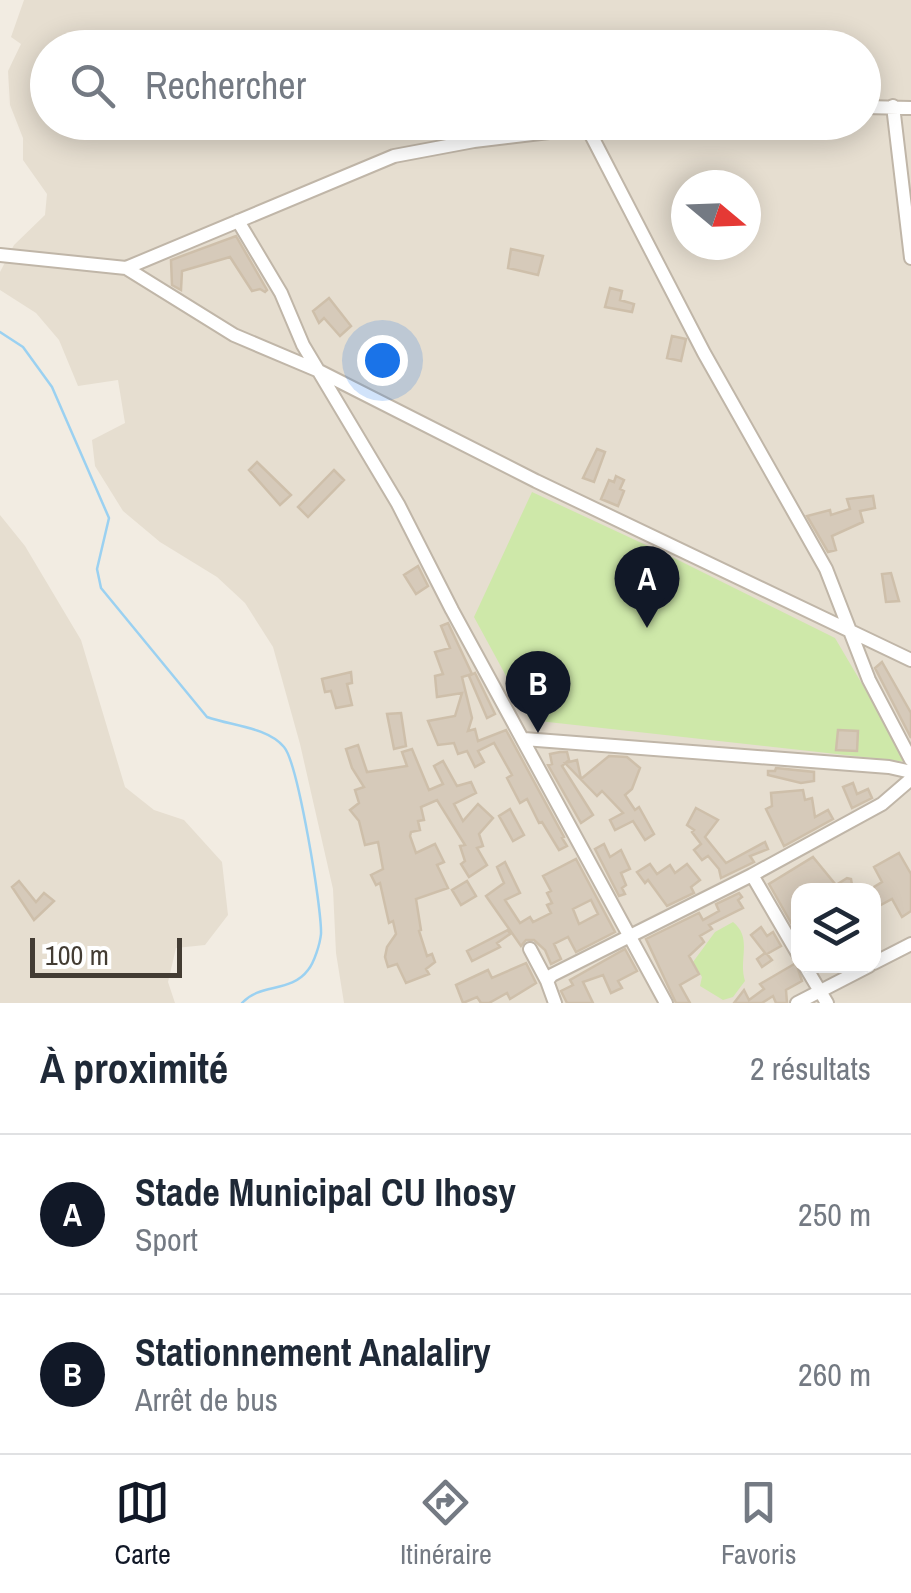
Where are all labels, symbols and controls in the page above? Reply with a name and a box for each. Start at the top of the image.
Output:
search box [30,30,881,140]
icon: search [65,58,120,113]
text: Rechercher [145,60,306,111]
north arrow [671,170,761,260]
your location [357,335,408,386]
pin: A [614,546,680,628]
pin: B [506,650,570,733]
map controls [791,883,881,973]
button: layers [791,883,881,973]
scale bar [30,933,182,978]
text: 100 m [45,936,109,974]
text: À proximité [40,1040,228,1096]
text: 2 résultats [750,1047,871,1090]
text: Stade Municipal CU Ihosy [135,1167,516,1218]
text: A [63,1193,82,1236]
text: 250 m [798,1193,871,1236]
text: Sport [135,1218,198,1261]
text: Stationnement Analaliry [135,1327,491,1378]
text: B [63,1353,82,1396]
text: 260 m [798,1353,871,1396]
text: Arrêt de bus [135,1378,278,1421]
tab: Carte [115,1475,171,1573]
tab: Itinéraire [400,1475,492,1573]
tab: Favoris [721,1475,796,1573]

